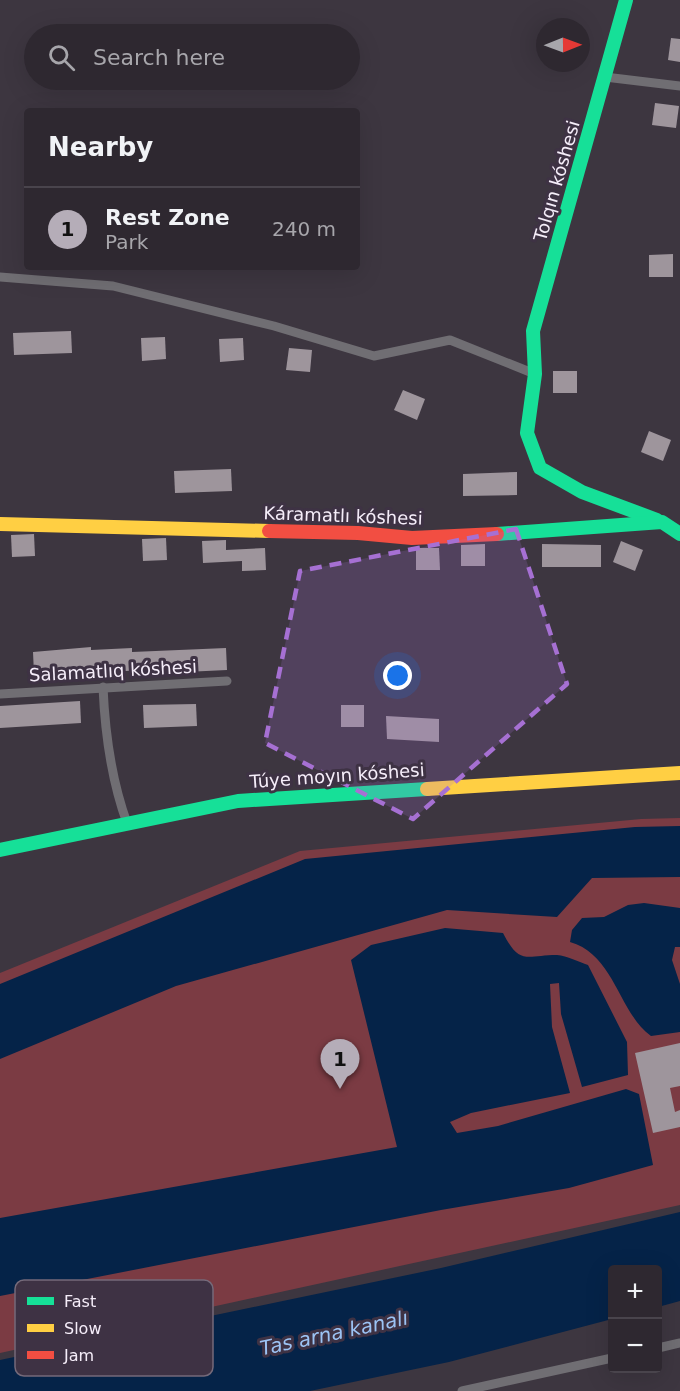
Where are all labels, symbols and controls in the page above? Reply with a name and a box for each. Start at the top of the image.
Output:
north arrow [536,18,590,72]
search box [24,24,360,90]
icon: search [45,41,78,74]
text: Search here [93,45,225,70]
street label: Tolqın kóshesi [529,118,584,245]
text: Nearby [48,132,153,162]
text: Rest Zone [105,205,230,230]
text: 1 [61,217,74,241]
text: 240 m [272,217,336,241]
text: Park [105,230,148,254]
street label: Káramatlı kóshesi [263,502,423,529]
street label: Salamatlıq kóshesi [28,656,198,685]
your location [383,661,412,690]
street label: Túye moyın kóshesi [248,759,425,792]
pin: 1 [320,1040,360,1089]
map controls [608,1265,662,1373]
button: + [608,1265,662,1319]
legend [15,1280,213,1376]
text: Fast [64,1292,96,1311]
water label: Tas arna kanalı [258,1306,410,1360]
text: Slow [64,1319,101,1338]
button: − [608,1319,662,1373]
text: Jam [63,1346,94,1365]

